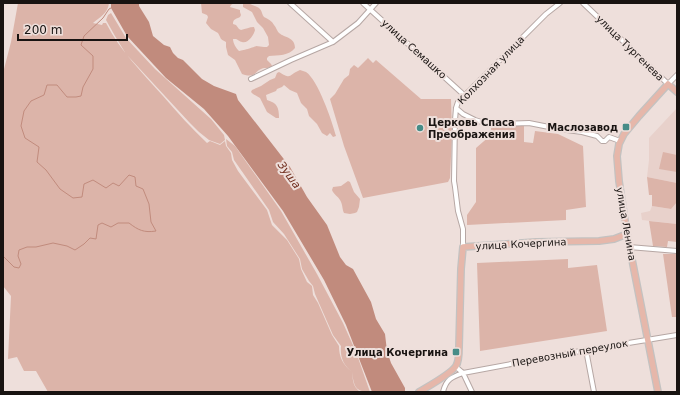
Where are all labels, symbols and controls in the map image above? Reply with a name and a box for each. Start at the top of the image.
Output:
street label: улица Тургенева [594,13,666,83]
scale bar [18,16,127,42]
street label: улица Семашко [379,17,449,81]
text: 200 m [24,23,62,37]
street label: Колхозная улица [456,34,526,106]
place label: Церковь Спаса Преображения [428,117,515,140]
place label: Маслозавод [547,122,618,133]
marker: Маслозавод [621,122,631,132]
marker: Церковь Спаса Преображения [415,123,425,133]
water label: Зуша [275,159,303,191]
street label: улица Ленина [614,186,638,262]
street label: улица Кочергина [475,236,567,252]
street label: Перевозный переулок [511,337,629,369]
place label: Улица Кочергина [347,347,448,358]
marker: Улица Кочергина [451,347,461,357]

